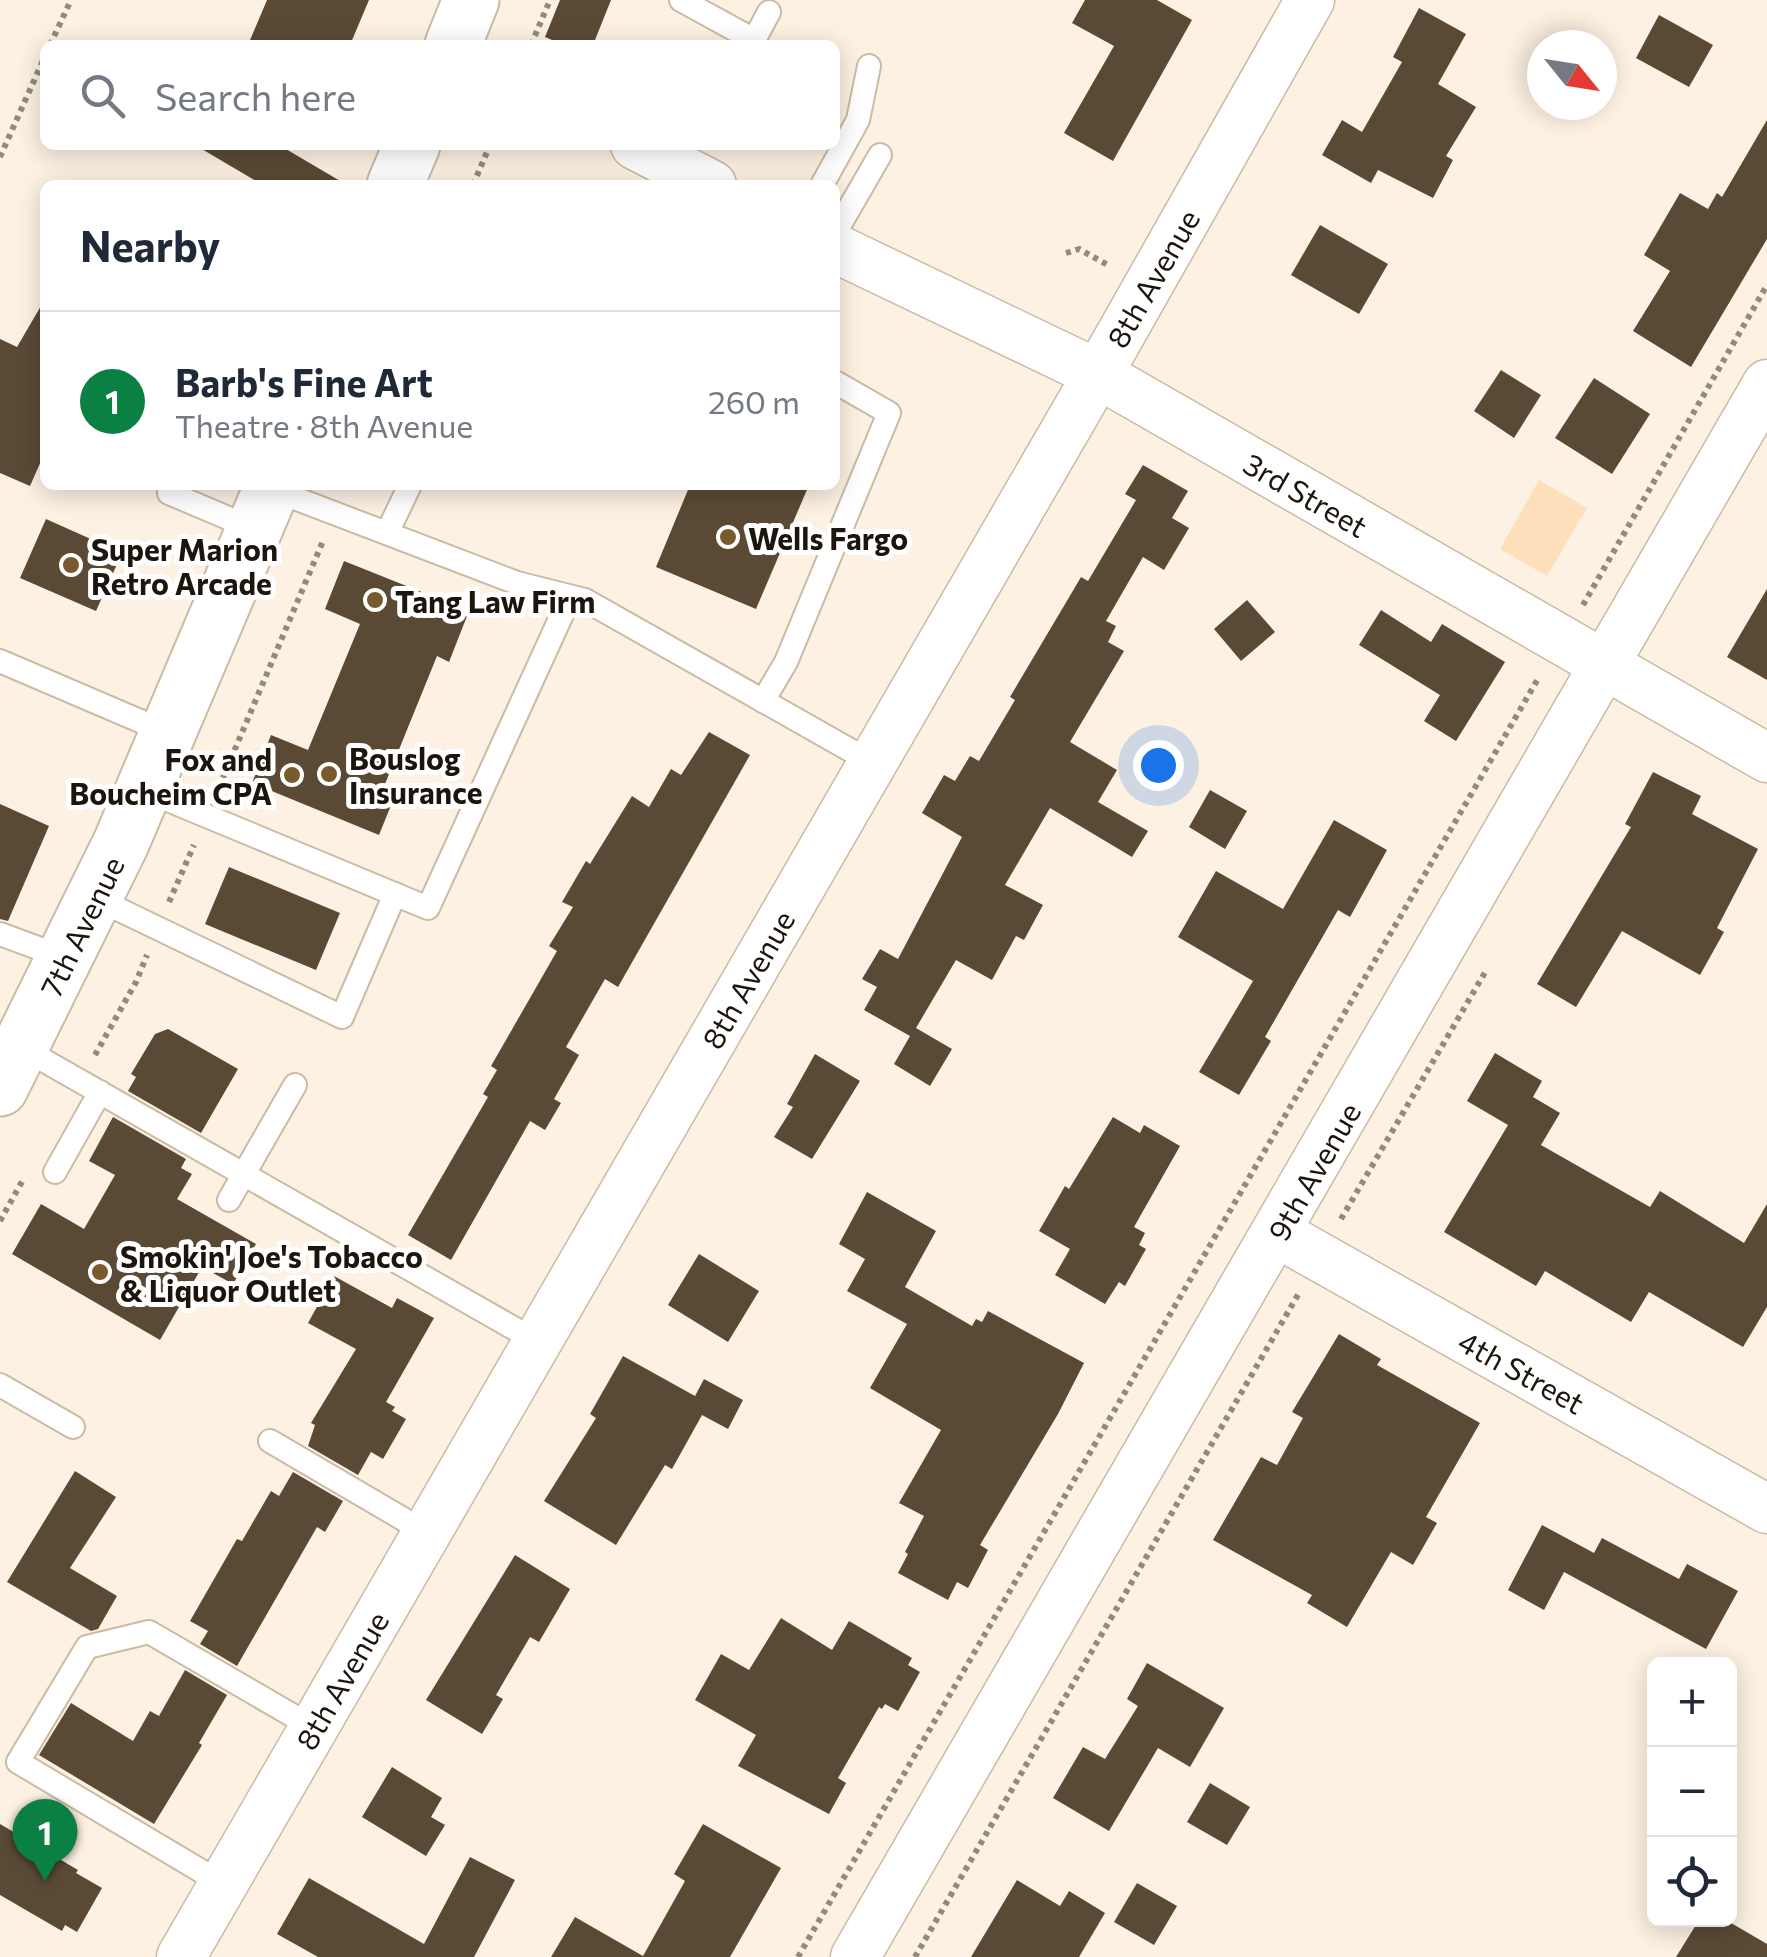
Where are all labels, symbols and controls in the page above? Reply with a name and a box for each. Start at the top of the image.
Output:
north arrow [1527,30,1617,120]
search box [40,40,840,150]
icon: search [75,68,130,123]
text: Search here [155,72,356,119]
street label: 8th Avenue [1098,202,1206,354]
text: Nearby [80,219,220,271]
text: Barb's Fine Art [175,358,433,405]
text: 1 [105,381,120,421]
text: 260 m [708,381,800,421]
text: Theatre · 8th Avenue [175,405,473,445]
street label: 3rd Street [1238,444,1374,544]
place label: Wells Fargo [748,519,908,556]
marker: Wells Fargo [717,526,739,548]
place label: Super Marion Retro Arcade [91,530,278,601]
marker: Super Marion Retro Arcade [60,554,82,576]
place label: Tang Law Firm [395,582,595,619]
marker: Tang Law Firm [364,589,386,611]
place label: Bouslog Insurance [349,739,482,810]
place label: Fox and Boucheim CPA [69,740,272,811]
your location [1133,740,1184,791]
marker: Bouslog Insurance [318,763,340,785]
marker: Fox and Boucheim CPA [281,764,303,786]
street label: 7th Avenue [31,850,131,1002]
street label: 8th Avenue [693,903,801,1055]
street label: 9th Avenue [1259,1095,1367,1247]
place label: Smokin' Joe's Tobacco & Liquor Outlet [120,1237,423,1308]
marker: Smokin' Joe's Tobacco & Liquor Outlet [89,1261,111,1283]
street label: 4th Street [1453,1321,1591,1421]
street label: 8th Avenue [287,1604,395,1756]
map controls [1647,1657,1737,1927]
button: + [1647,1657,1737,1747]
button: − [1647,1747,1737,1837]
pin: 1 [12,1798,78,1881]
button: locate [1647,1837,1737,1927]

